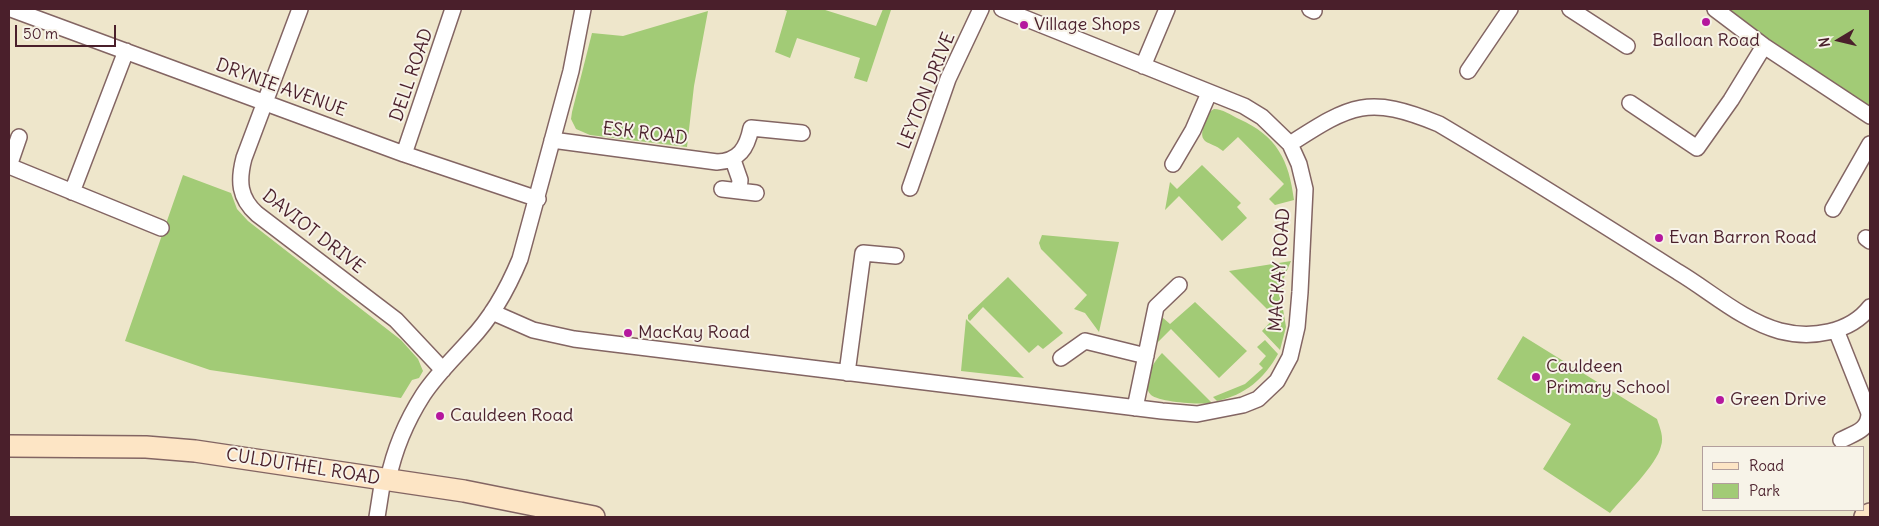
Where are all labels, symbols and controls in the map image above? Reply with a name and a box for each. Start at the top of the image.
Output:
place label: Village Shops [1034,14,1141,36]
scale bar [18,15,119,47]
north arrow [1814,15,1864,65]
marker: Balloan Road [1700,16,1712,28]
marker: Village Shops [1018,19,1030,31]
text: 50 m [23,24,58,43]
street label: DELL ROAD [386,26,438,124]
street label: LEYTON DRIVE [894,30,960,152]
place label: Balloan Road [1652,30,1760,52]
text: N [1815,36,1834,49]
street label: DRYNIE AVENUE [213,54,349,122]
street label: ESK ROAD [601,118,689,150]
street label: DAVIOT DRIVE [258,185,368,279]
street label: MACKAY ROAD [1265,207,1295,333]
place label: Evan Barron Road [1669,227,1817,249]
marker: Evan Barron Road [1653,232,1665,244]
place label: MacKay Road [638,322,750,344]
marker: MacKay Road [622,327,634,339]
place label: Cauldeen Primary School [1546,356,1670,398]
marker: Cauldeen Primary School [1530,371,1542,383]
place label: Green Drive [1730,389,1826,411]
marker: Green Drive [1714,394,1726,406]
place label: Cauldeen Road [450,405,573,427]
marker: Cauldeen Road [434,410,446,422]
street label: CULDUTHEL ROAD [224,444,382,490]
legend [1702,446,1864,511]
text: Road [1749,456,1784,475]
text: Park [1749,481,1780,500]

